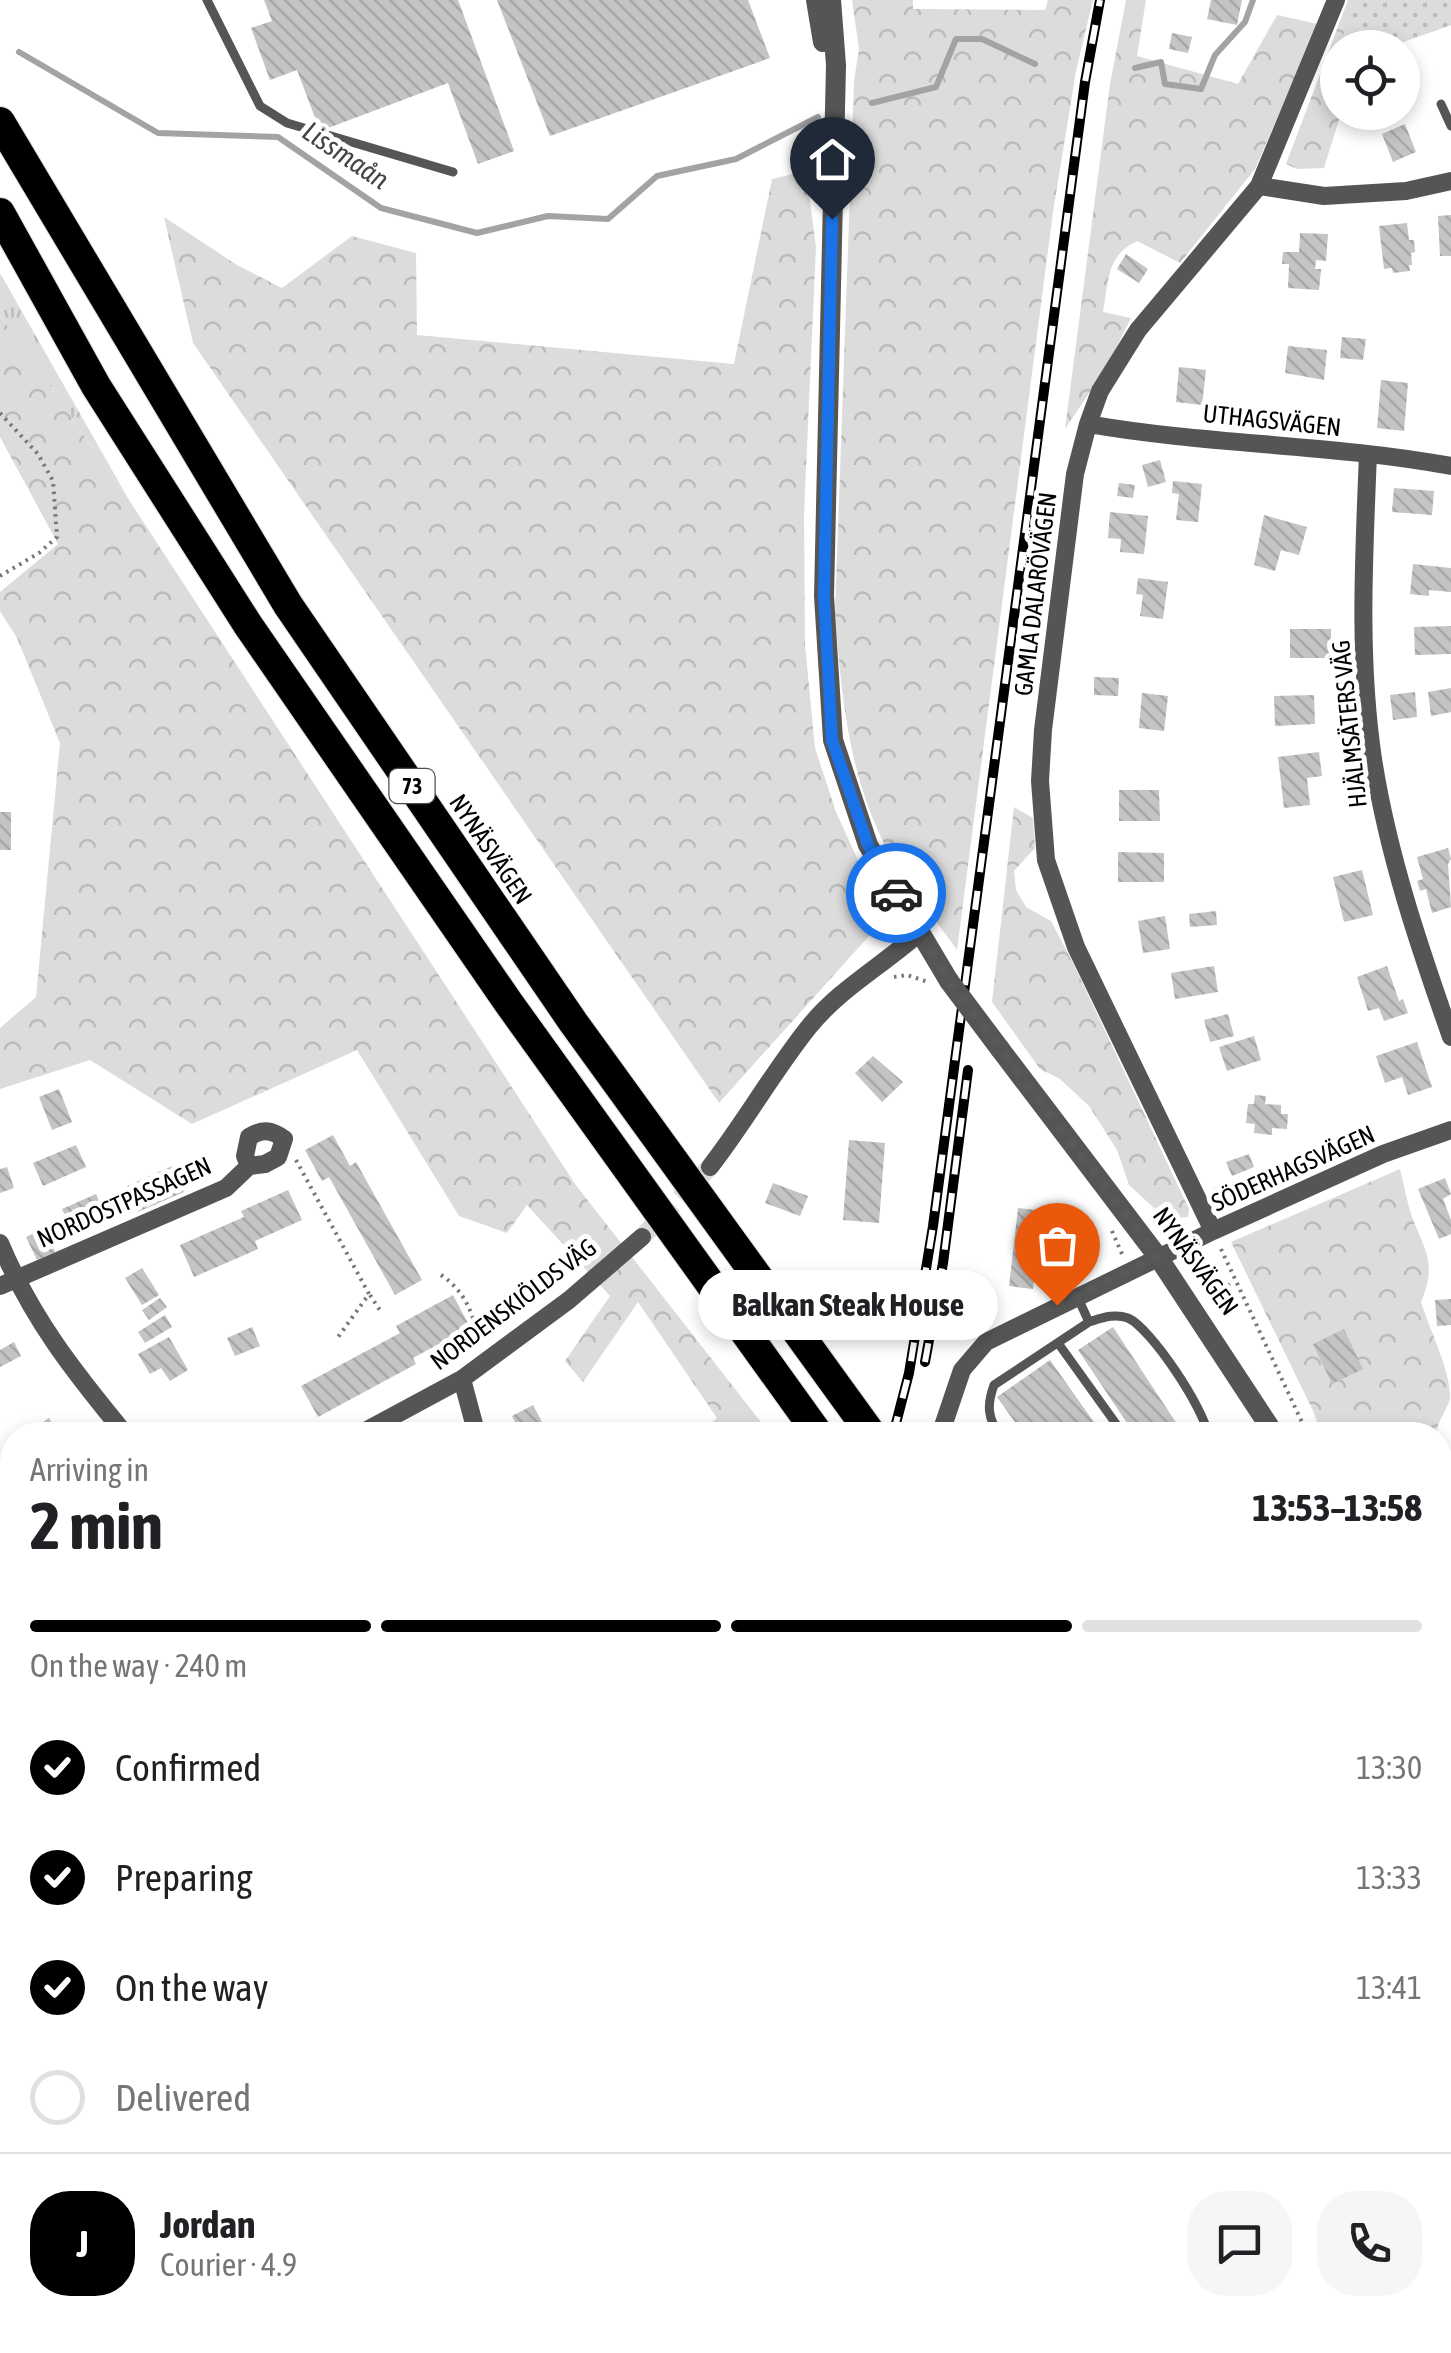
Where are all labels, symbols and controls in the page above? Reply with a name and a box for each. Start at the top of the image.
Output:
map controls [1320,30,1420,130]
button: locate [1320,30,1420,130]
water label: Lissmaån [297,115,395,196]
pin [790,117,875,220]
icon: home [805,132,860,187]
street label: UTHAGSVÄGEN [1201,399,1343,441]
street label: GAMLA DALARÖVÄGEN [1009,491,1061,697]
street label: HJÄLMSÄTERS VÄG [1326,639,1372,809]
road number: 73 [390,769,434,803]
street label: NYNÄSVÄGEN [444,789,538,909]
courier [846,843,946,943]
icon: car [869,866,924,921]
street label: SÖDERHAGSVÄGEN [1207,1120,1379,1216]
street label: NORDOSTPASSAGEN [33,1151,215,1253]
street label: NYNÄSVÄGEN [1148,1202,1244,1320]
pin [1015,1203,1100,1306]
icon: bag [1030,1218,1085,1273]
street label: NORDENSKIÖLDS VÄG [425,1233,601,1375]
callout: Balkan Steak House [697,1270,997,1340]
text: Balkan Steak House [732,1286,964,1323]
text: Arriving in [30,1451,149,1488]
text: 13:53–13:58 [1252,1486,1422,1529]
text: 2 min [30,1488,163,1563]
text: On the way · 240 m [30,1647,247,1684]
icon: check [30,1740,85,1795]
text: Confirmed [115,1746,261,1789]
text: 13:30 [1356,1749,1422,1786]
icon: check [30,1850,85,1905]
text: Preparing [115,1856,253,1899]
text: 13:33 [1356,1859,1422,1896]
icon: check [30,1960,85,2015]
text: On the way [115,1966,268,2009]
text: 13:41 [1356,1969,1422,2006]
text: Delivered [115,2076,251,2119]
button: chat [1187,2191,1292,2296]
button: phone [1317,2191,1422,2296]
text: Jordan [160,2203,255,2246]
text: J [76,2222,89,2265]
text: Courier · 4.9 [160,2246,297,2283]

